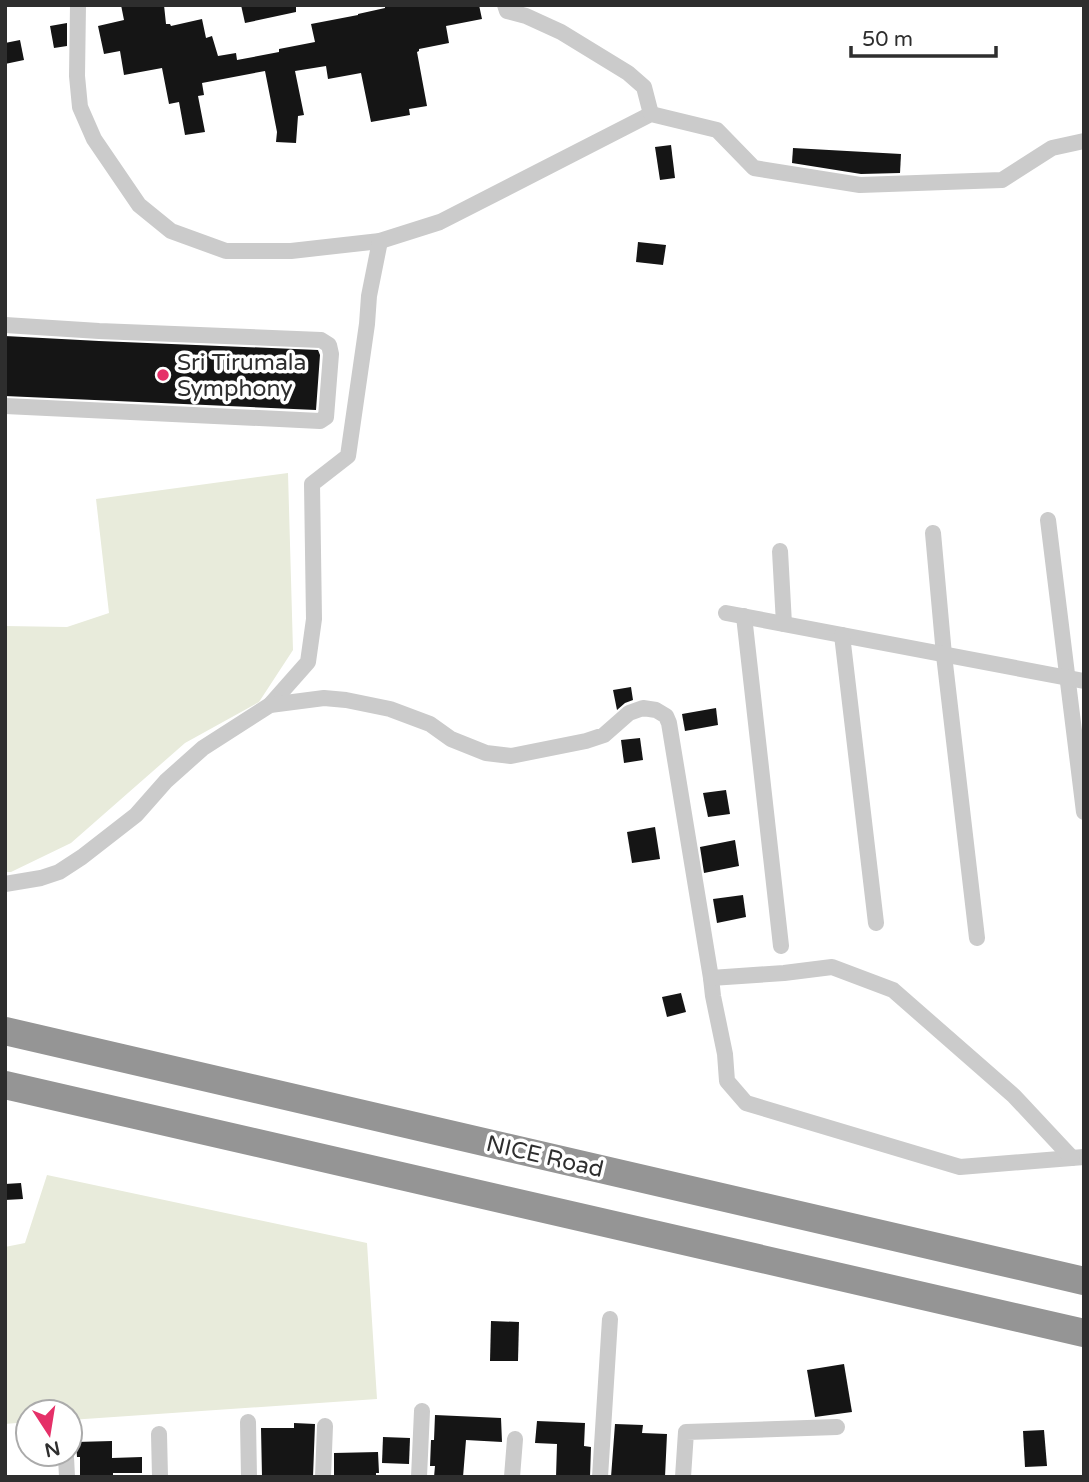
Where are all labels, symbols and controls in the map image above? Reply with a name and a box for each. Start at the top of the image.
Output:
scale bar [851,14,996,58]
text: 50 m [862,27,913,52]
place label: Sri Tirumala Symphony [177,349,307,403]
marker: Sri Tirumala Symphony [155,367,171,383]
street label: NICE Road [483,1130,606,1184]
north arrow [14,1398,84,1468]
text: N [43,1436,62,1461]

